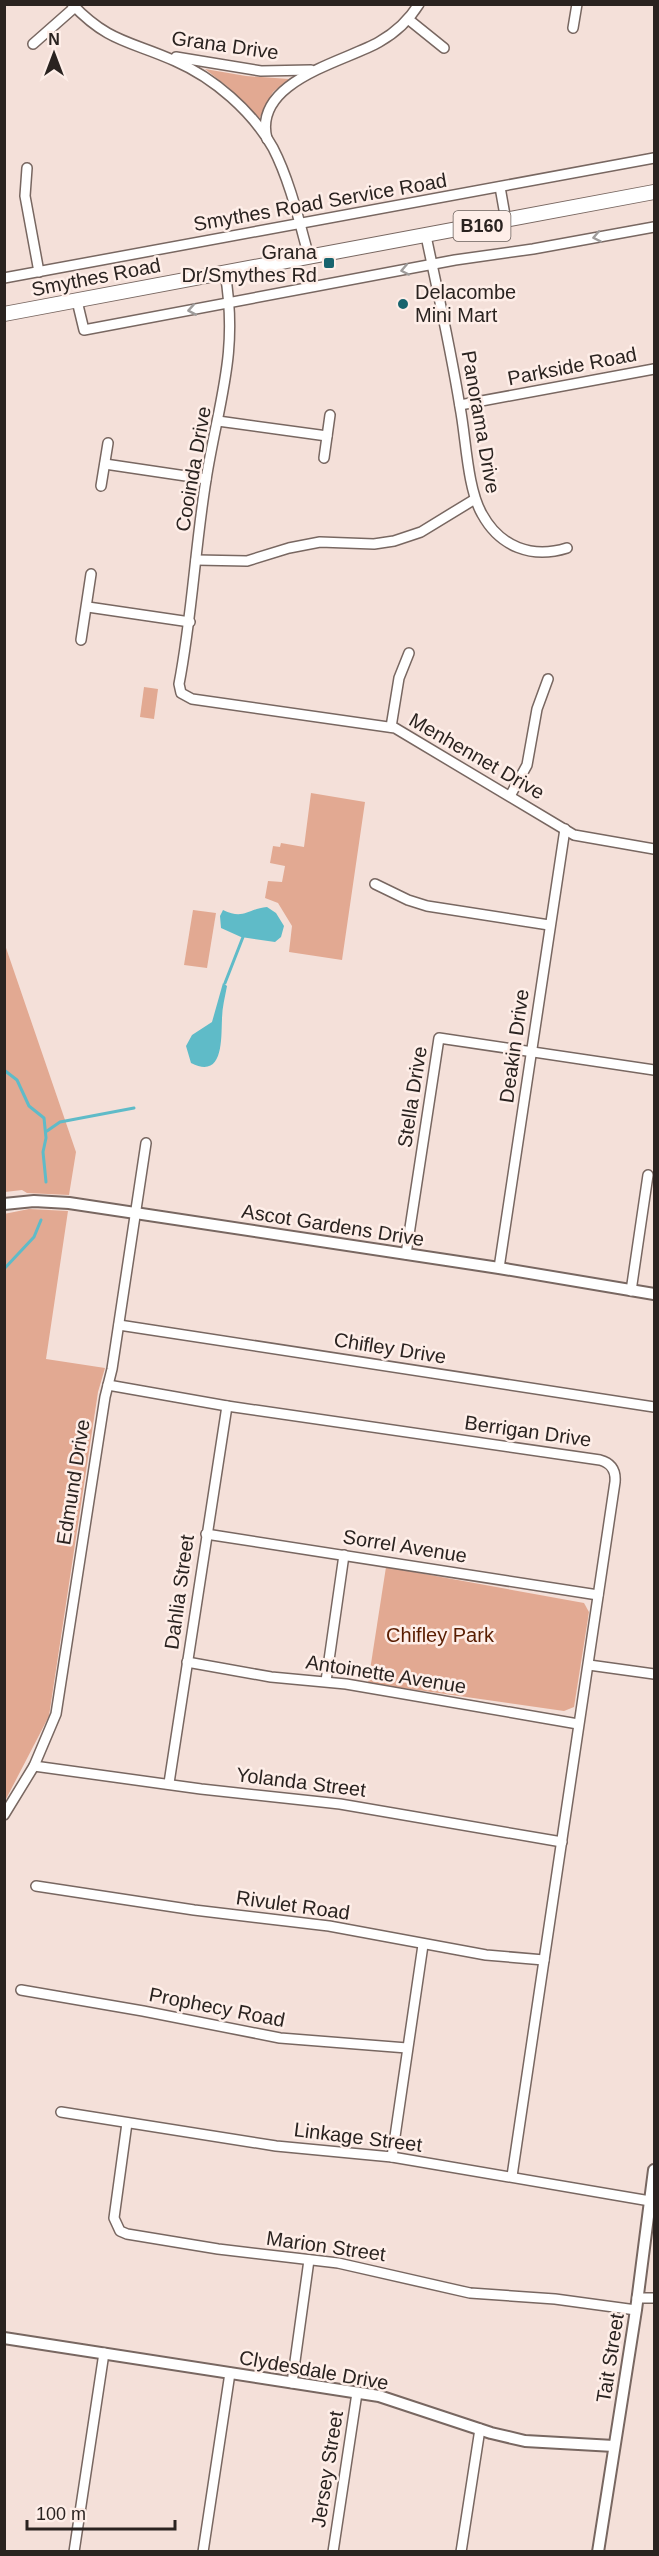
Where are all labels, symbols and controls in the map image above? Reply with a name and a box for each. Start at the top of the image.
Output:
north arrow [24,24,84,84]
street label: Grana Drive [170,27,280,63]
text: N [48,31,60,48]
street label: Smythes Road Service Road [192,169,448,235]
road number: B160 [454,211,510,241]
one-way arrow [592,231,602,243]
place label: Grana Dr/Smythes Rd [181,241,318,286]
street label: Smythes Road [30,254,162,300]
marker: Grana Dr/Smythes Rd [322,256,336,270]
one-way arrow [400,263,410,276]
place label: Delacombe Mini Mart [415,281,516,326]
marker: Delacombe Mini Mart [396,297,410,311]
one-way arrow [188,303,197,315]
street label: Parkside Road [506,343,638,389]
street label: Panorama Drive [458,349,504,495]
street label: Cooinda Drive [171,405,215,533]
street label: Menhennet Drive [406,708,548,804]
street label: Deakin Drive [495,988,533,1104]
street label: Stella Drive [393,1045,431,1149]
street label: Ascot Gardens Drive [240,1200,426,1250]
street label: Chifley Drive [332,1328,448,1368]
street label: Berrigan Drive [463,1411,593,1451]
street label: Edmund Drive [52,1418,94,1546]
street label: Sorrel Avenue [341,1525,469,1567]
street label: Dahlia Street [160,1533,198,1651]
park label: Chifley Park [386,1624,495,1646]
street label: Antoinette Avenue [304,1650,468,1698]
street label: Yolanda Street [235,1763,368,1801]
street label: Rivulet Road [235,1886,351,1924]
street label: Prophecy Road [147,1983,287,2031]
street label: Linkage Street [293,2118,424,2156]
street label: Marion Street [265,2227,387,2265]
street label: Tait Street [592,2311,628,2404]
street label: Clydesdale Drive [238,2346,390,2394]
street label: Jersey Street [307,2409,347,2529]
scale bar [27,2493,176,2531]
text: 100 m [36,2504,86,2524]

